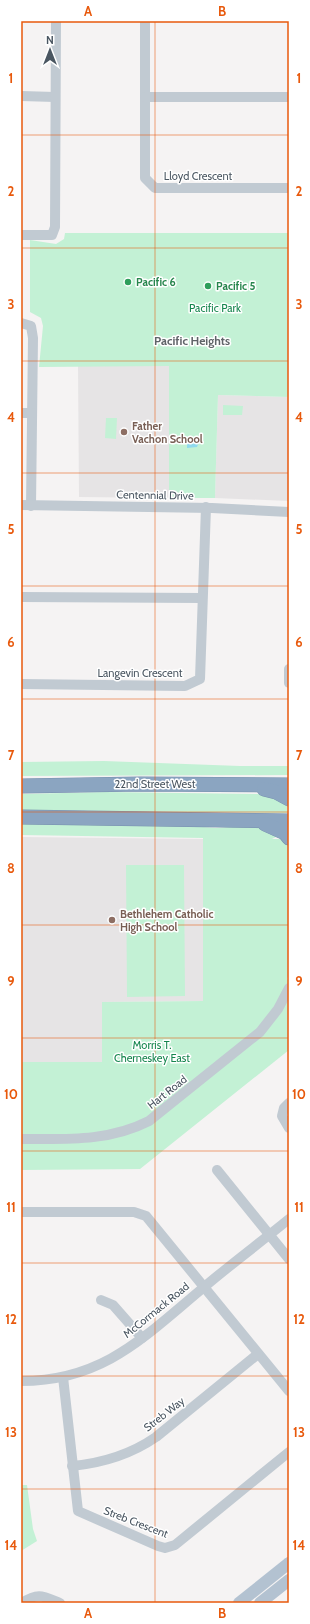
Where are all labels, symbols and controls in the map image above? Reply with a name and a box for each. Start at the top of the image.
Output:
text: A [84,3,93,19]
text: B [218,3,226,19]
north arrow [30,30,70,70]
text: N [46,33,54,47]
text: 1 [9,70,13,86]
text: 1 [297,70,301,86]
street label: Lloyd Crescent [164,169,233,183]
text: 2 [8,183,15,199]
text: 2 [296,183,303,199]
place label: Pacific 6 [136,275,176,289]
marker: Pacific 6 [123,277,133,287]
place label: Pacific 5 [216,279,256,293]
marker: Pacific 5 [203,281,213,291]
text: 3 [7,296,15,312]
text: 3 [295,296,303,312]
park label: Pacific Park [189,301,241,315]
district label: Pacific Heights [154,333,230,348]
text: 4 [7,409,15,425]
text: 4 [295,409,303,425]
place label: Father Vachon School [132,419,203,446]
marker: Father Vachon School [119,427,129,437]
street label: Centennial Drive [116,487,194,503]
text: 5 [8,521,15,537]
text: 5 [296,521,303,537]
text: 6 [7,634,15,650]
text: 6 [295,634,303,650]
street label: Langevin Crescent [98,666,183,680]
text: 7 [8,747,15,763]
text: 7 [296,747,303,763]
street label: 22nd Street West [115,777,196,791]
text: 8 [7,860,15,876]
text: 8 [295,860,303,876]
place label: Bethlehem Catholic High School [120,907,213,934]
marker: Bethlehem Catholic High School [107,915,117,925]
text: 9 [7,973,15,989]
text: 9 [295,973,303,989]
park label: Morris T. Cherneskey East [114,1038,190,1065]
street label: Hart Road [144,1072,190,1112]
text: 10 [4,1086,18,1102]
text: 10 [292,1086,306,1102]
text: 11 [6,1199,16,1215]
text: 11 [294,1199,304,1215]
street label: McCormack Road [120,1279,192,1341]
text: 12 [5,1311,17,1327]
text: 12 [293,1311,305,1327]
street label: Streb Way [141,1393,188,1434]
text: 13 [5,1424,17,1440]
text: 13 [293,1424,305,1440]
street label: Streb Crescent [102,1503,171,1541]
text: 14 [5,1537,17,1553]
text: 14 [293,1537,305,1553]
text: A [84,1605,93,1621]
text: B [218,1605,226,1621]

